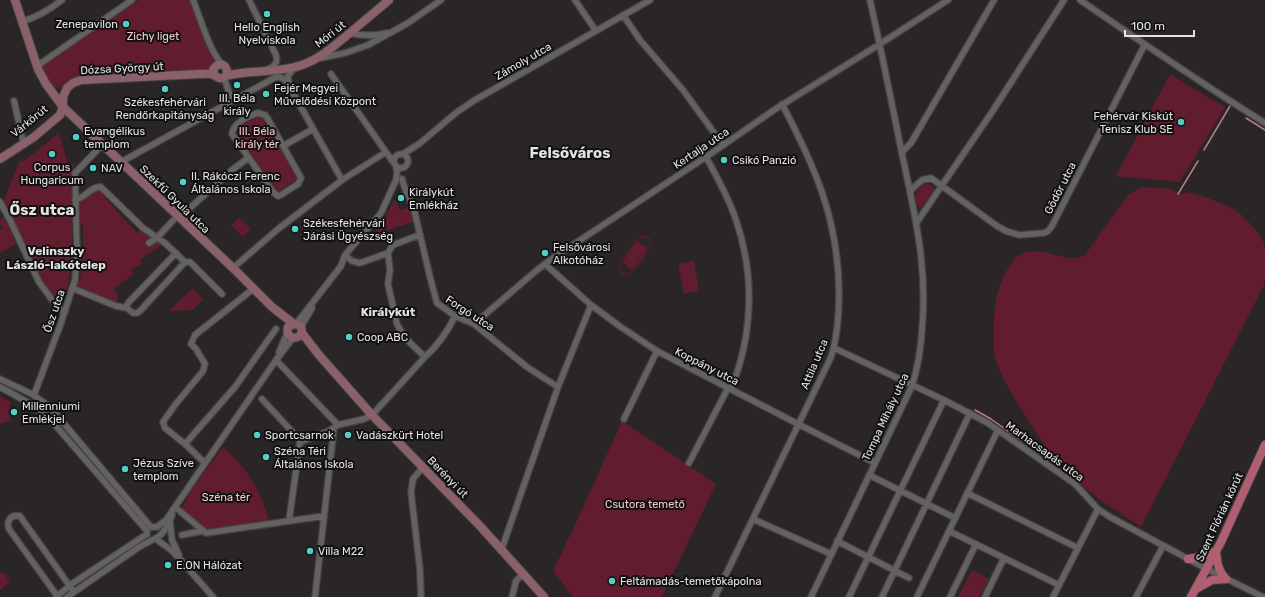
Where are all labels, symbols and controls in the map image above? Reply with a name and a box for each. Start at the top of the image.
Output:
marker: Hello English Nyelviskola [262,9,272,19]
scale bar [1125,12,1194,38]
place label: Zenepavilon [56,18,118,31]
street label: Móri út [312,18,349,50]
marker: Zenepavilon [121,19,131,29]
text: 100 m [1131,19,1165,33]
place label: Hello English Nyelviskola [234,21,300,47]
park label: Zichy liget [127,30,180,43]
street label: Zámoly utca [493,40,554,83]
street label: Dózsa György út [80,60,165,77]
marker: III. Béla király [232,80,242,90]
place label: Fejér Megyei Művelődési Központ [274,82,377,108]
marker: Székesfehérvári Rendőrkapitányság [160,84,170,94]
marker: Fejér Megyei Művelődési Központ [261,89,271,99]
place label: III. Béla király [219,92,255,118]
place label: Székesfehérvári Rendőrkapitányság [116,96,214,122]
street label: Várkörút [8,102,51,140]
place label: Fehérvár Kiskút Tenisz Klub SE [1093,110,1174,136]
marker: Fehérvár Kiskút Tenisz Klub SE [1176,117,1186,127]
place label: Evangélikus templom [84,125,145,151]
park label: III. Béla király tér [235,125,280,151]
street label: Kertalja utca [671,125,732,172]
marker: Evangélikus templom [71,132,81,142]
district label: Felsőváros [529,144,611,162]
marker: Corpus Hungaricum [47,149,57,159]
place label: Csikó Panzió [732,154,796,167]
marker: Csikó Panzió [719,155,729,165]
street label: Gödör utca [1042,160,1079,216]
place label: Corpus Hungaricum [20,161,84,187]
place label: NAV [101,162,123,175]
marker: NAV [88,163,98,173]
street label: Szekfű Gyula utca [137,163,212,236]
place label: II. Rákóczi Ferenc Általános Iskola [191,170,280,196]
marker: II. Rákóczi Ferenc Általános Iskola [178,177,188,187]
place label: Királykút Emlékház [409,186,459,212]
marker: Királykút Emlékház [396,193,406,203]
district label: Ősz utca [10,201,75,219]
place label: Székesfehérvári Járási Ügyészség [303,217,393,243]
marker: Székesfehérvári Járási Ügyészség [290,224,300,234]
place label: Felsővárosi Alkotóház [553,241,610,267]
district label: Velinszky László-lakótelep [6,244,106,272]
marker: Felsővárosi Alkotóház [540,248,550,258]
street label: Ősz utca [41,288,68,334]
street label: Forgó utca [443,293,496,334]
district label: Királykút [361,305,416,319]
place label: Coop ABC [357,331,408,344]
marker: Coop ABC [344,332,354,342]
street label: Attila utca [798,337,831,391]
street label: Koppány utca [673,345,741,388]
street label: Tompa Mihály utca [859,371,911,463]
place label: Millenniumi Emlékjel [22,400,80,426]
marker: Millenniumi Emlékjel [9,407,19,417]
street label: Marhacsapás utca [1003,419,1086,484]
place label: Sportcsarnok [265,429,334,442]
place label: Vadászkürt Hotel [356,429,443,442]
marker: Sportcsarnok [252,430,262,440]
marker: Vadászkürt Hotel [343,430,353,440]
place label: Széna Téri Általános Iskola [274,445,354,471]
marker: Széna Téri Általános Iskola [261,452,271,462]
street label: Berényi út [425,454,471,501]
place label: Jézus Szíve templom [133,457,194,483]
marker: Jézus Szíve templom [120,464,130,474]
street label: Szent Flórián körút [1193,470,1246,564]
park label: Széna tér [202,491,251,504]
park label: Csutora temető [605,498,685,511]
place label: Villa M22 [318,545,364,558]
marker: Villa M22 [305,546,315,556]
place label: E.ON Hálózat [176,559,243,572]
marker: E.ON Hálózat [163,560,173,570]
place label: Feltámadás-temetőkápolna [620,575,762,588]
marker: Feltámadás-temetőkápolna [607,576,617,586]

